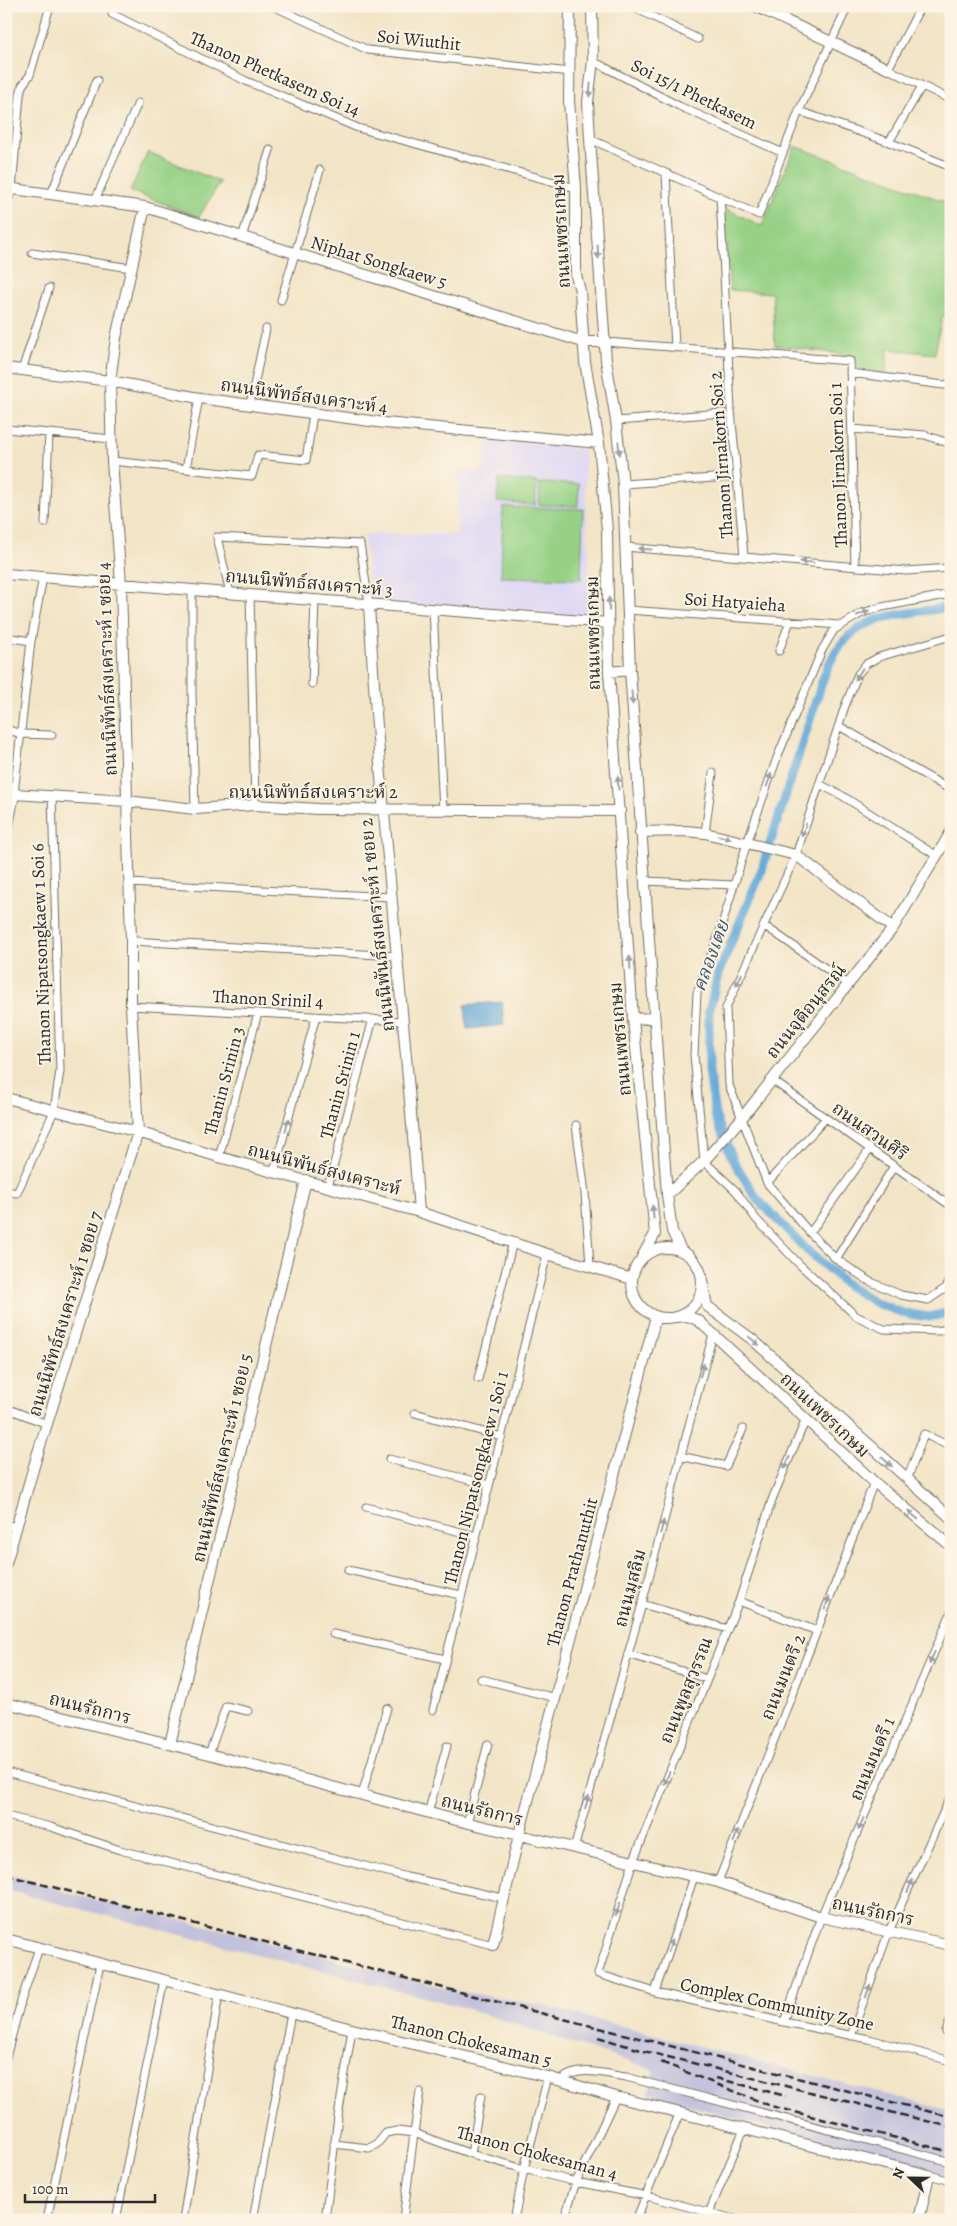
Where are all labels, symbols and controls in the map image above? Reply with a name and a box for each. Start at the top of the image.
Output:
street label: Soi Wiuthit [376,24,462,56]
street label: Thanon Phetkasem Soi 14 [186,26,364,122]
street label: Soi 15/1 Phetkasem [627,53,761,135]
one-way arrow [585,82,593,98]
street label: ถนนเพชรเกษม [546,173,576,289]
street label: Niphat Songkaew 5 [308,230,450,294]
one-way arrow [595,244,603,260]
street label: Thanon Jirnakorn Soi 2 [703,370,739,539]
street label: ถนนนิพัทธ์สงเคราะห์ 4 [219,372,389,420]
street label: Thanon Jirnakorn Soi 1 [823,382,853,548]
one-way arrow [615,440,623,456]
one-way arrow [637,545,653,553]
one-way arrow [799,558,815,566]
street label: ถนนนิพัทธ์สงเคราะห์ 1 ซอย 4 [91,562,123,776]
street label: ถนนนิพัทธ์สงเคราะห์ 3 [224,564,394,602]
street label: ถนนเพชรเกษม [580,576,606,690]
street label: Soi Hatyaieha [683,586,787,618]
one-way arrow [605,595,613,611]
one-way arrow [855,609,870,616]
one-way arrow [855,667,864,680]
one-way arrow [628,690,636,706]
one-way arrow [766,773,773,788]
one-way arrow [613,775,621,791]
street label: ถนนนิพัทธ์สงเคราะห์ 2 [228,780,398,804]
street label: ถนนนิพันธ์สงเคราะห์ 1 ซอย 2 [354,817,400,1033]
one-way arrow [799,823,807,838]
one-way arrow [716,833,731,841]
street label: Thanon Nipatsongkaew 1 Soi 6 [25,843,57,1065]
water label: คลองเตย [686,915,736,995]
one-way arrow [625,955,633,971]
street label: ถนนจุติอนุสรณ์ [760,959,852,1063]
one-way arrow [735,972,744,987]
street label: ถนนเพชรเกษม [603,981,637,1097]
street label: Thanon Srinil 4 [212,984,324,1014]
street label: Thanin Srinin 3 [198,1024,250,1138]
street label: Thanin Srinin 1 [314,1029,366,1141]
street label: ถนนสวนศิริ [827,1096,913,1166]
one-way arrow [283,1117,291,1132]
street label: ถนนนิพันธ์สงเคราะห์ [245,1137,403,1201]
one-way arrow [648,1204,656,1220]
street label: ถนนนิพัทธ์สงเคราะห์ 1 ซอย 7 [22,1208,108,1420]
one-way arrow [747,1336,760,1347]
street label: ถนนนิพัทธ์สงเคราะห์ 1 ซอย 5 [186,1351,258,1565]
one-way arrow [699,1362,707,1377]
street label: ถนนเพชรเกษม [775,1367,875,1463]
street label: Thanon Nipatsongkaew 1 Soi 1 [438,1369,514,1587]
one-way arrow [783,1456,791,1470]
one-way arrow [881,1456,893,1468]
street label: Thanon Prathanuthit [541,1495,603,1649]
one-way arrow [907,1509,920,1520]
one-way arrow [658,1520,666,1535]
street label: ถนนมุสลิม [608,1546,652,1630]
one-way arrow [824,1596,831,1611]
street label: ถนนมนตรี 2 [755,1630,811,1724]
street label: ถนนพูลสุวรรณ [654,1633,718,1747]
one-way arrow [927,1651,935,1665]
street label: ถนนรัถการ [47,1686,133,1730]
street label: ถนนมนตรี 1 [844,1714,900,1804]
one-way arrow [662,1771,670,1785]
street label: ถนนรัถการ [439,1788,525,1832]
one-way arrow [583,1795,591,1810]
one-way arrow [856,1817,864,1831]
one-way arrow [732,1828,740,1843]
one-way arrow [906,1879,914,1893]
street label: ถนนรัถการ [830,1891,916,1931]
one-way arrow [614,1901,622,1916]
one-way arrow [667,1938,675,1953]
street label: Complex Community Zone [678,1972,876,2036]
one-way arrow [865,1983,872,1998]
street label: Thanon Chokesaman 5 [388,2009,554,2073]
street label: Thanon Chokesaman 4 [454,2120,620,2186]
north arrow [884,2154,934,2204]
text: N [888,2165,909,2182]
scale bar [25,2171,155,2203]
text: 100 m [32,2179,69,2199]

